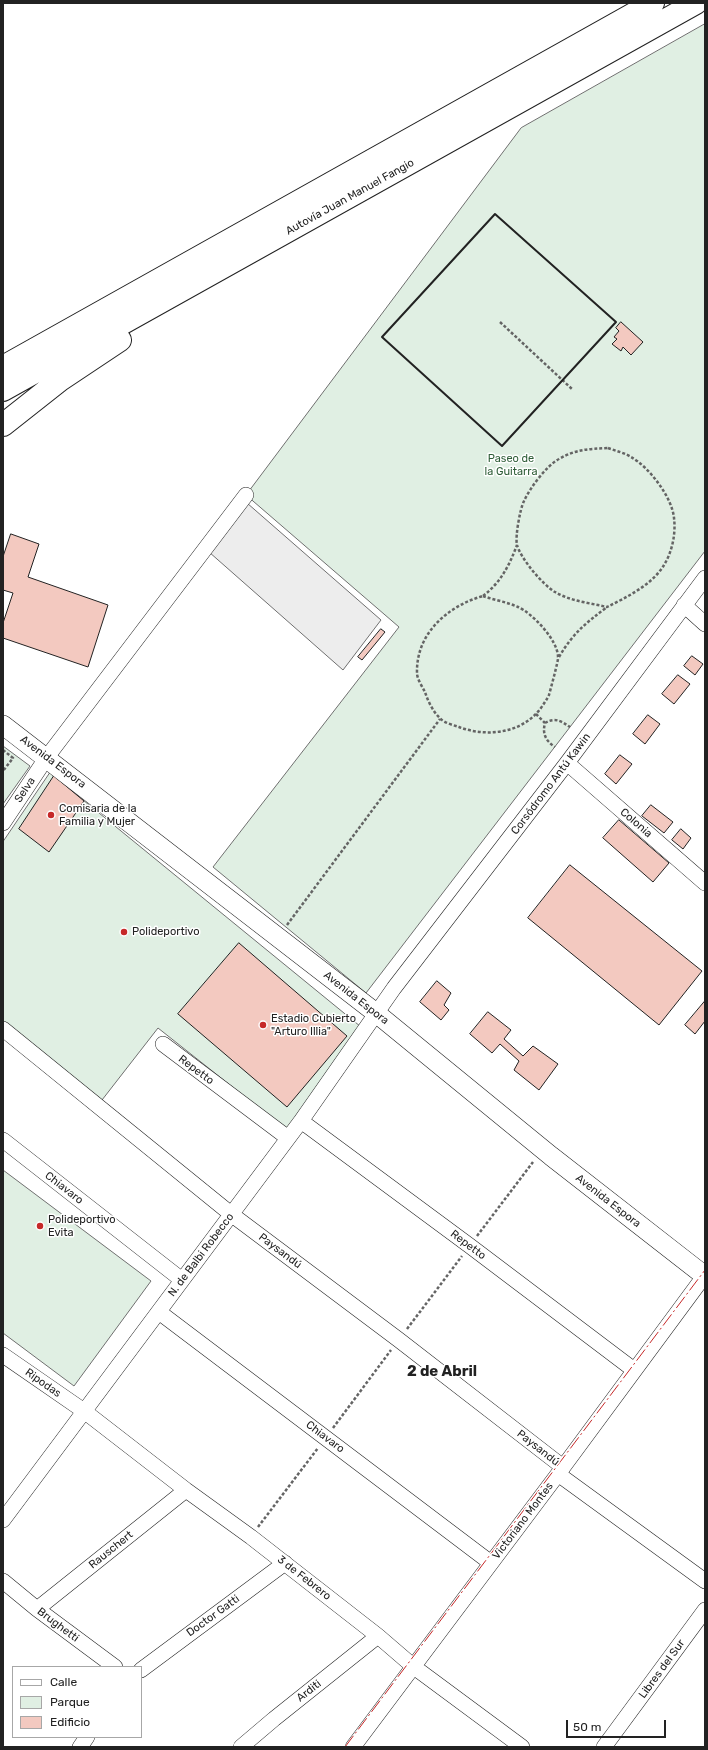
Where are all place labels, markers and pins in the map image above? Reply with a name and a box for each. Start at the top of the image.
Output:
place label: Comisaria de la Familia y Mujer [59,802,137,828]
marker: Comisaria de la Familia y Mujer [46,810,56,820]
place label: Polideportivo [132,925,200,939]
marker: Polideportivo [119,927,129,937]
place label: Estadio Cubierto "Arturo Illia" [271,1012,356,1038]
marker: Estadio Cubierto "Arturo Illia" [258,1020,268,1030]
place label: Polideportivo Evita [48,1213,116,1239]
marker: Polideportivo Evita [35,1221,45,1231]

